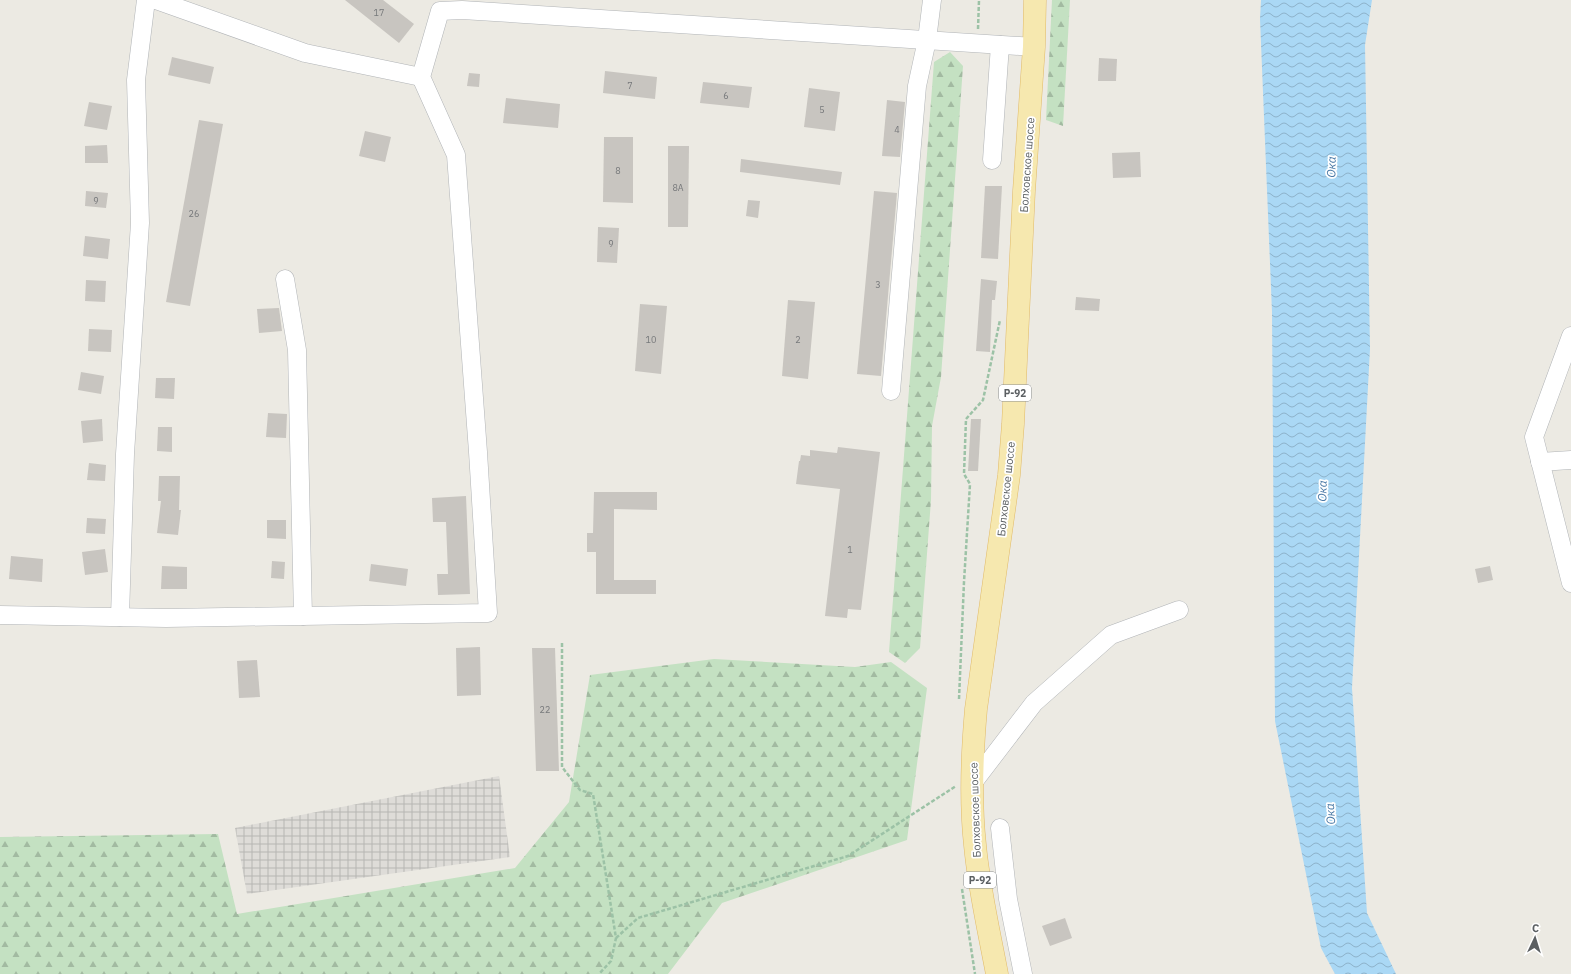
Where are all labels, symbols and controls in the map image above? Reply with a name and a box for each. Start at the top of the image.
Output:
house number: 17 [374,7,384,18]
house number: 7 [627,80,633,91]
house number: 6 [723,90,729,101]
house number: 5 [819,104,825,115]
street label: Болховское шоссе [1017,117,1037,213]
house number: 4 [894,124,900,135]
water label: Ока [1323,156,1339,178]
house number: 8 [615,165,621,176]
house number: 8А [672,182,684,193]
house number: 9 [93,195,99,206]
house number: 26 [189,208,199,219]
house number: 9 [608,238,614,249]
house number: 3 [875,279,881,290]
house number: 10 [646,334,656,345]
house number: 2 [795,334,801,345]
road number: Р-92 [999,385,1031,401]
street label: Болховское шоссе [994,441,1018,537]
water label: Ока [1314,480,1330,502]
house number: 1 [847,544,853,555]
house number: 22 [540,704,550,715]
street label: Болховское шоссе [966,762,984,858]
water label: Ока [1322,803,1338,825]
road number: Р-92 [964,872,996,888]
north arrow [1515,918,1555,958]
text: С [1532,921,1540,935]

